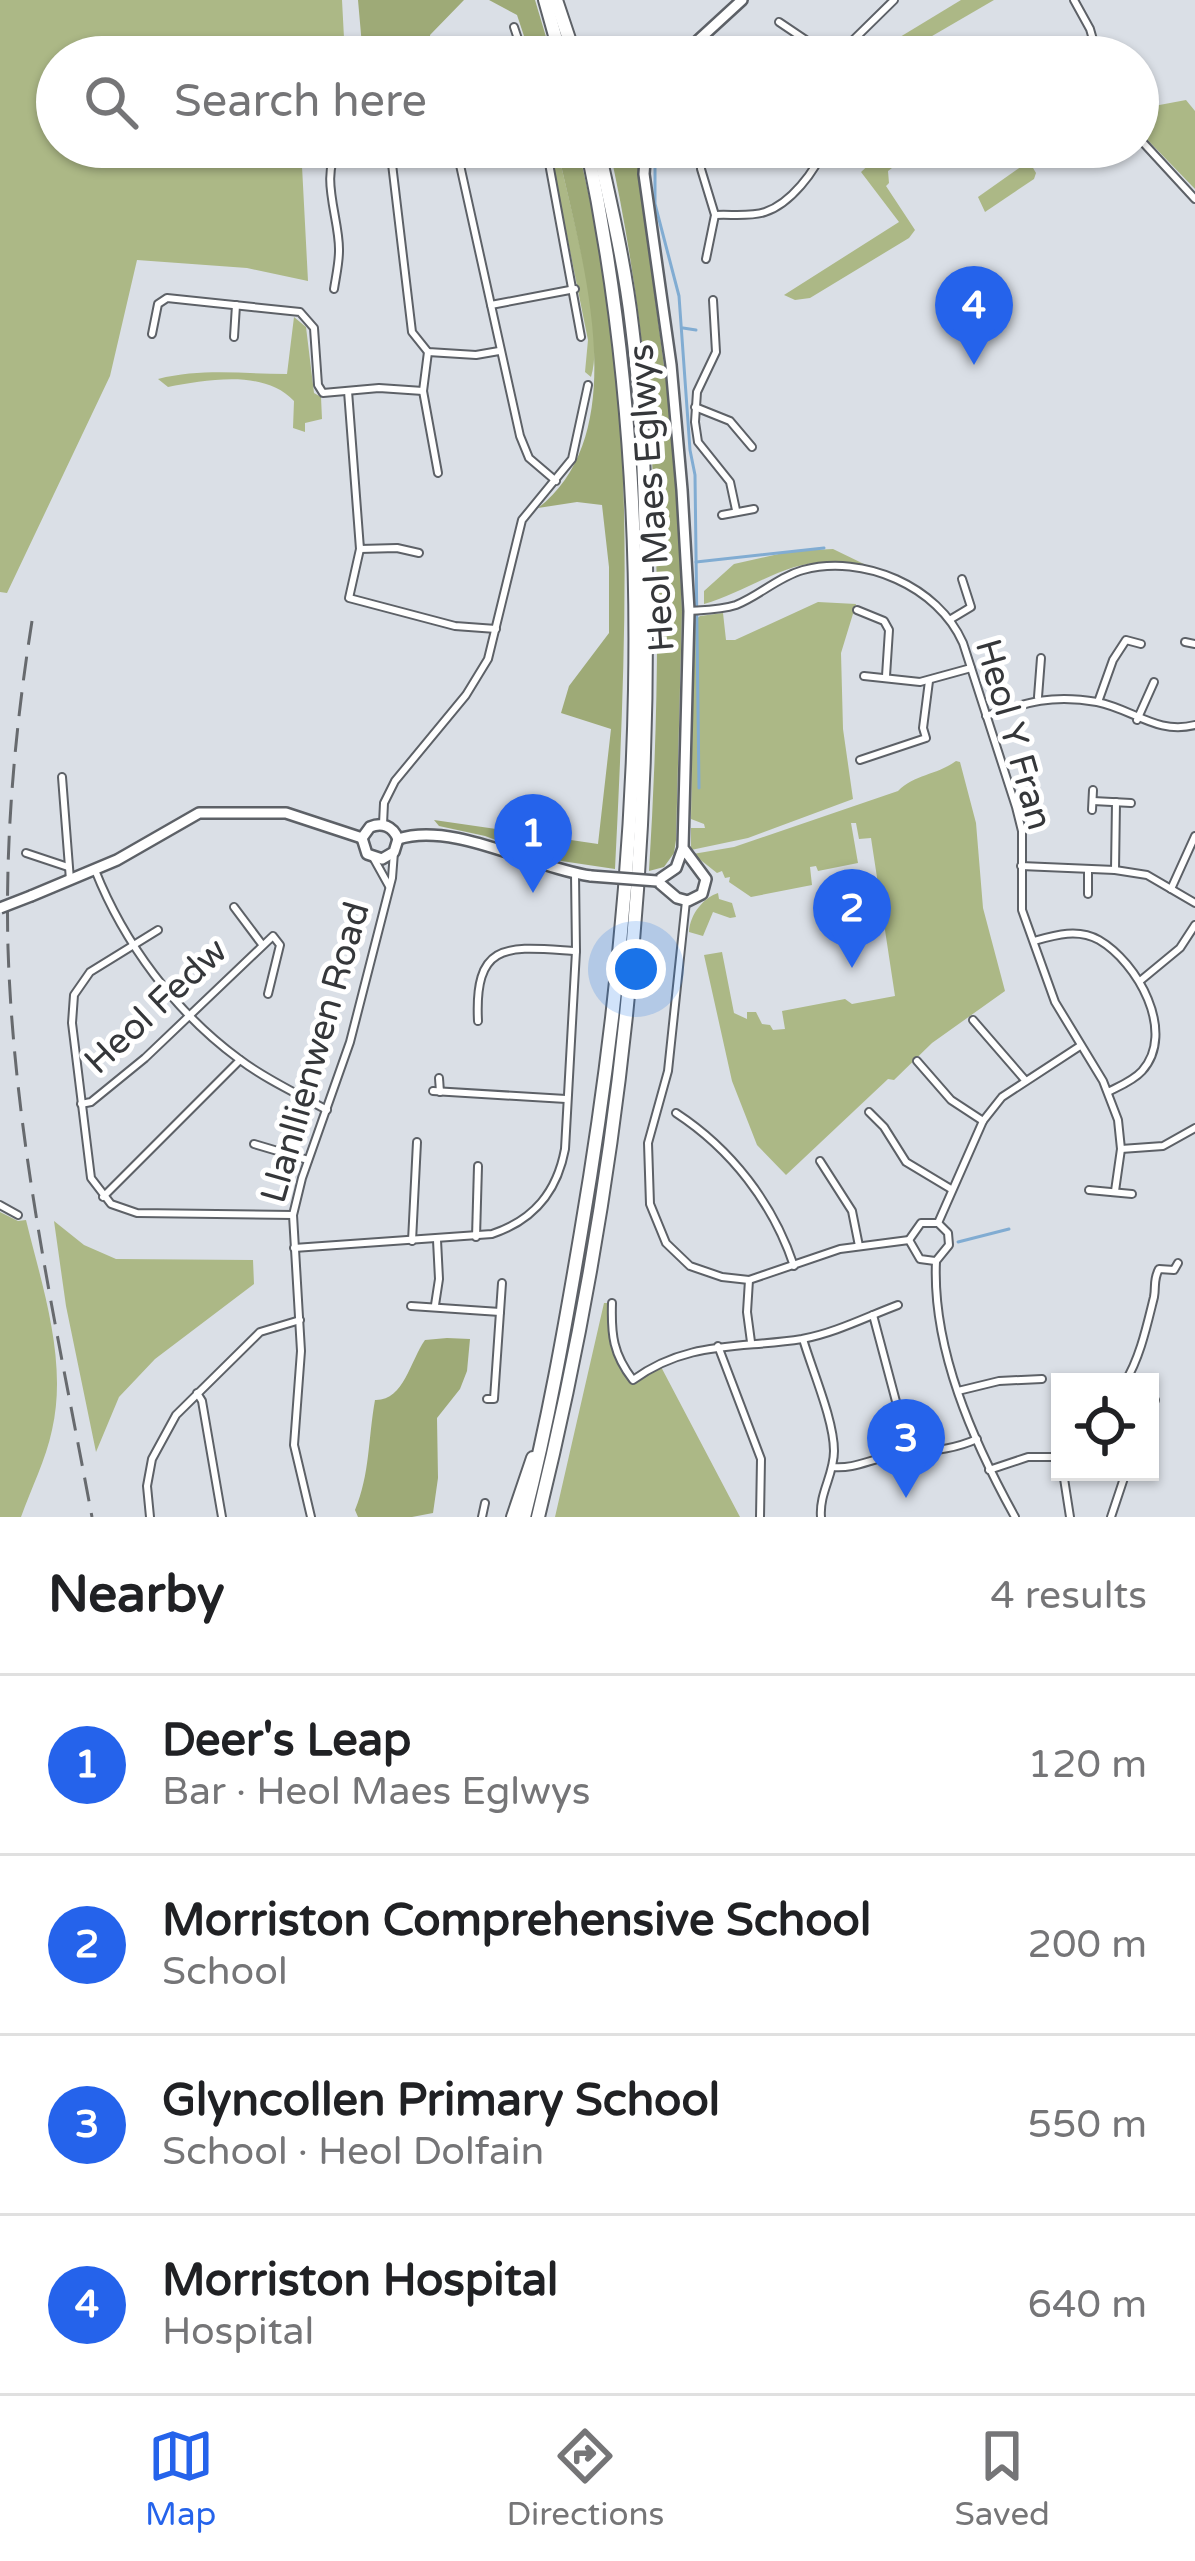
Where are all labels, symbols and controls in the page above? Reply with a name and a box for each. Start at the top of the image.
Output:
search box [36,36,1159,168]
icon: search [78,69,144,135]
text: Search here [174,75,427,129]
pin: 4 [935,266,1013,365]
street label: Heol Maes Eglwys [619,342,684,653]
street label: Heol Y Fran [966,634,1061,835]
pin: 1 [494,794,572,893]
pin: 2 [813,869,891,968]
street label: Llanllienwen Road [252,897,379,1208]
street label: Heol Fedw [76,929,236,1083]
your location [606,939,666,999]
map controls [1051,1373,1159,1481]
button: locate [1051,1373,1159,1481]
pin: 3 [867,1399,945,1498]
text: Nearby [48,1564,225,1626]
text: 4 results [990,1572,1147,1619]
text: Deer's Leap [162,1714,411,1768]
text: 1 [75,1741,99,1788]
text: 120 m [1028,1741,1147,1788]
text: Bar · Heol Maes Eglwys [162,1768,591,1815]
text: Morriston Comprehensive School [162,1894,871,1948]
text: 2 [75,1921,99,1968]
text: 200 m [1028,1921,1147,1968]
text: School [162,1948,288,1995]
text: Glyncollen Primary School [162,2074,720,2128]
text: 3 [75,2101,99,2148]
text: 550 m [1028,2101,1147,2148]
text: School · Heol Dolfain [162,2128,544,2175]
text: Morriston Hospital [162,2254,558,2308]
text: 4 [75,2281,99,2328]
text: 640 m [1028,2281,1147,2328]
text: Hospital [162,2308,314,2355]
tab: Map [145,2423,216,2534]
tab: Directions [506,2423,664,2534]
tab: Saved [955,2423,1050,2534]

